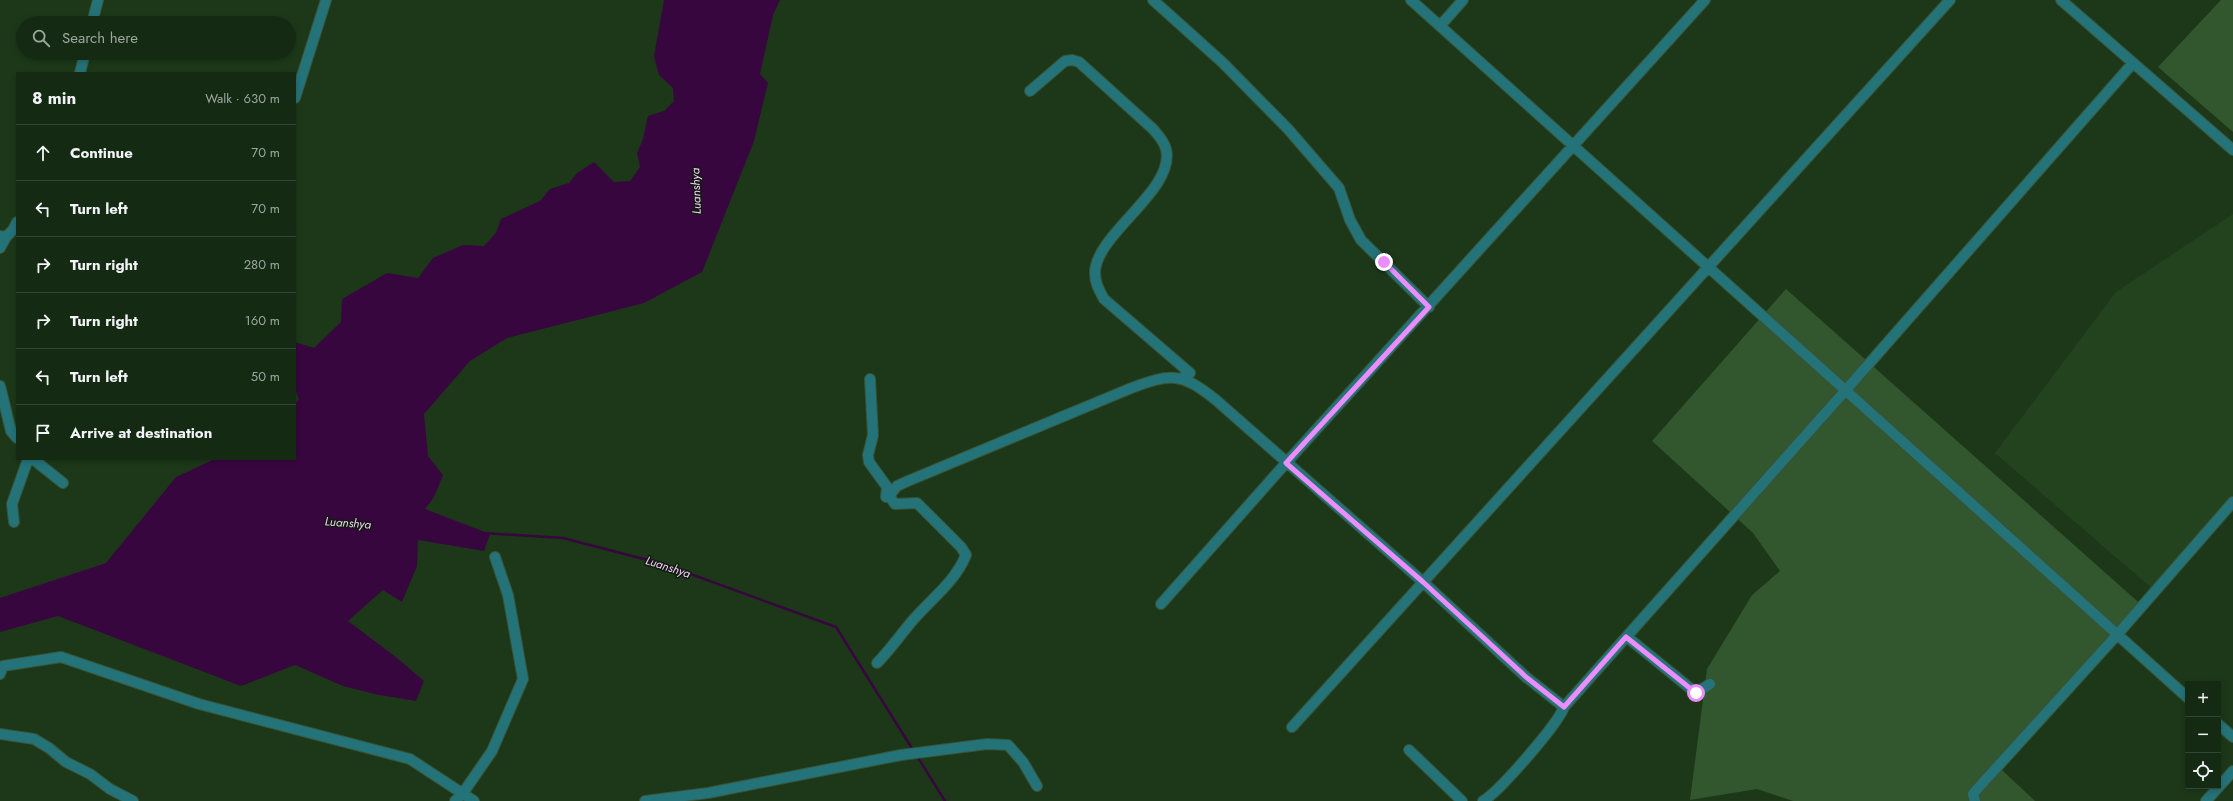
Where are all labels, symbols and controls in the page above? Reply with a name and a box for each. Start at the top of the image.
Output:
search box [16,16,296,60]
icon: search [30,27,52,49]
text: Search here [62,27,138,49]
text: 8 min [32,86,76,110]
text: Walk · 630 m [205,89,280,108]
icon: ahead [32,142,54,164]
text: Continue [70,142,133,164]
text: 70 m [251,143,280,162]
water label: Luanshya [686,167,706,214]
icon: left [32,198,54,220]
text: Turn left [70,198,128,220]
text: 70 m [251,199,280,218]
route end [1375,253,1393,271]
icon: right [32,254,54,276]
text: Turn right [70,254,138,276]
text: 280 m [244,255,280,274]
icon: right [32,310,54,332]
text: Turn right [70,310,138,332]
text: 160 m [245,311,280,330]
icon: left [32,366,54,388]
text: Turn left [70,366,128,388]
text: 50 m [251,367,280,386]
icon: arrive [32,422,54,444]
text: Arrive at destination [70,422,212,444]
water label: Luanshya [324,512,372,534]
water label: Luanshya [643,551,693,583]
map controls [2185,681,2221,789]
button: + [2185,681,2221,717]
route start [1687,684,1705,702]
button: − [2185,717,2221,753]
button: locate [2185,753,2221,789]

